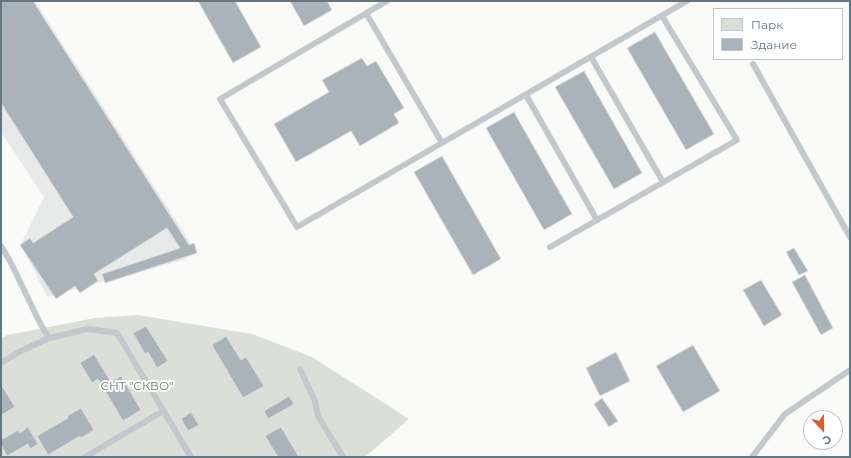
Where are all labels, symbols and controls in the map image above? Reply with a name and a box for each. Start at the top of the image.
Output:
legend [713,8,843,60]
text: Парк [751,17,783,32]
text: Здание [751,37,797,52]
park label: СНТ "СКВО" [100,379,174,393]
north arrow [803,410,843,450]
text: С [821,432,833,448]

